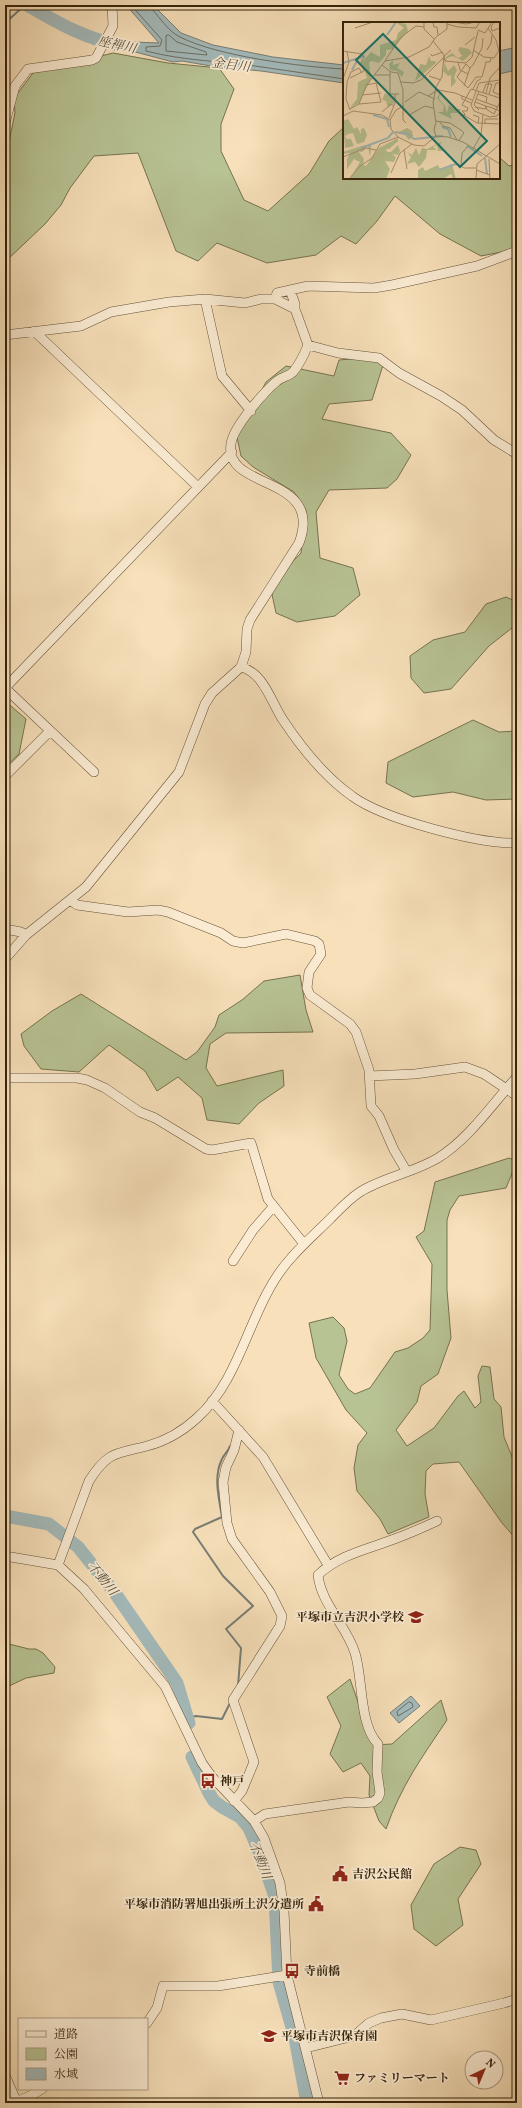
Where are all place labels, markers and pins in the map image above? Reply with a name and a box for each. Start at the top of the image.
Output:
school or university icon: 平塚市立吉沢小学校 [407,1608,425,1626]
place label: 平塚市立吉沢小学校 [296,1610,404,1626]
bus stop icon: 神戸 [199,1772,217,1790]
place label: 神戸 [220,1774,244,1790]
public building icon: 吉沢公民館 [331,1865,349,1883]
place label: 吉沢公民館 [352,1867,412,1883]
public building icon: 平塚市消防署旭出張所土沢分遣所 [307,1895,325,1913]
place label: 平塚市消防署旭出張所土沢分遣所 [124,1897,304,1913]
bus stop icon: 寺前橋 [283,1962,301,1980]
place label: 寺前橋 [304,1964,340,1980]
school or university icon: 平塚市吉沢保育園 [260,2027,278,2045]
place label: 平塚市吉沢保育園 [281,2029,377,2045]
supermarket icon: ファミリーマート [333,2069,351,2087]
place label: ファミリーマート [354,2071,450,2087]

